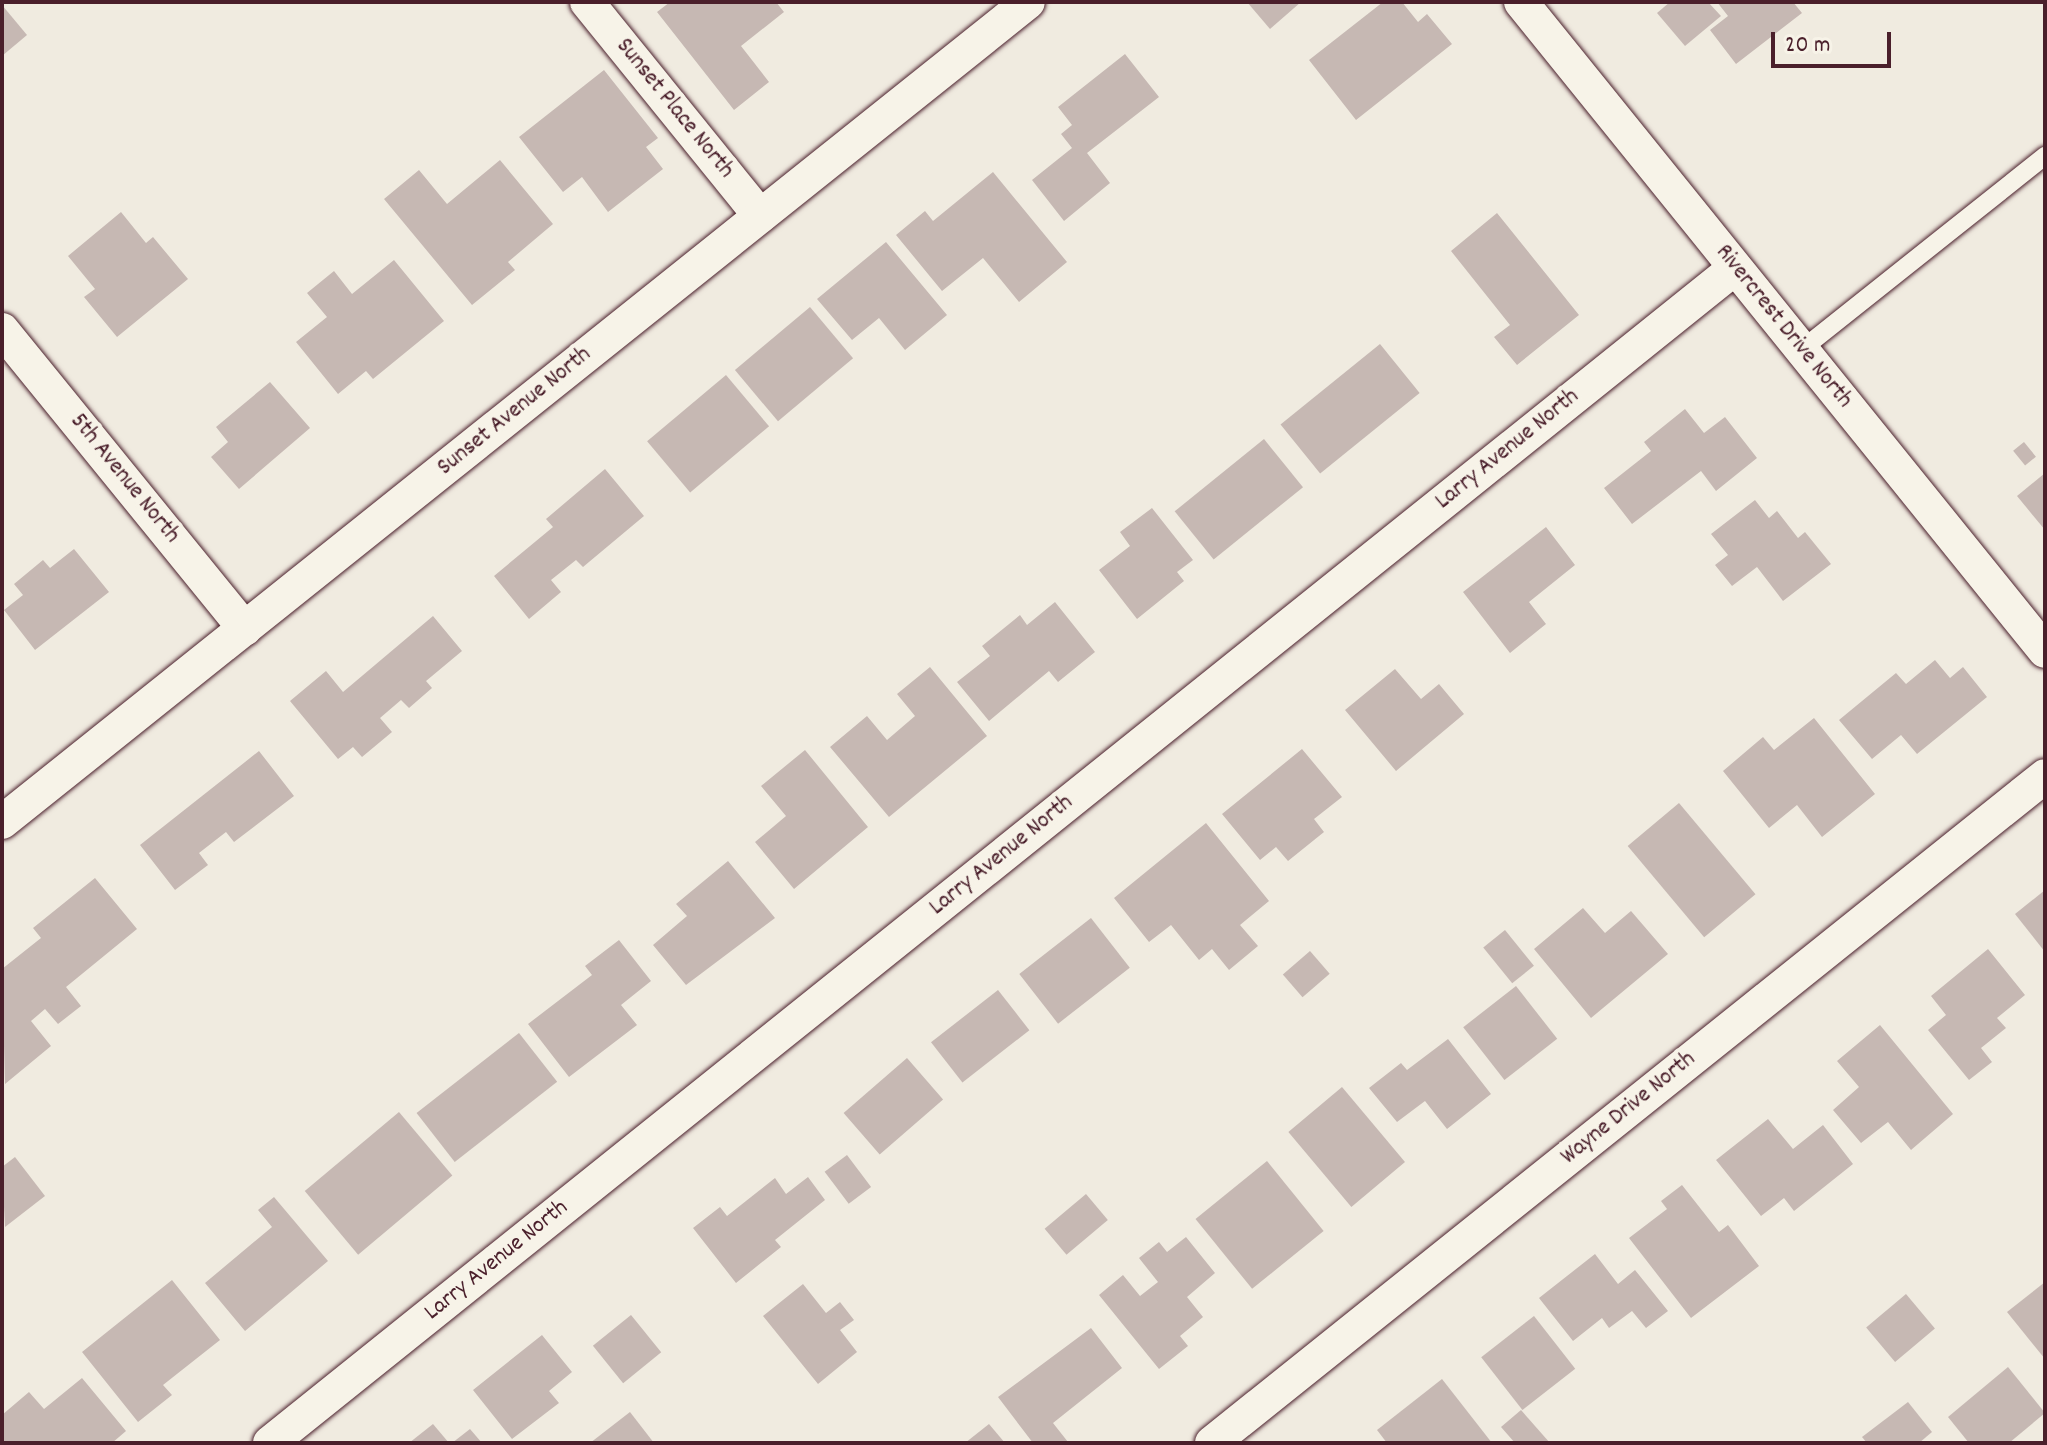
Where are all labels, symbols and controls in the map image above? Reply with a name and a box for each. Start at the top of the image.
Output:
scale bar [1775,16,1895,66]
text: 20 m [1785,29,1831,63]
street label: Sunset Place North [609,33,739,185]
street label: Rivercrest Drive North [1708,239,1858,415]
street label: Sunset Avenue North [432,341,598,483]
street label: Larry Avenue North [1430,383,1586,517]
street label: 5th Avenue North [63,408,185,550]
street label: Larry Avenue North [924,789,1080,923]
street label: Wayne Drive North [1556,1046,1702,1172]
street label: Larry Avenue North [419,1194,575,1328]

